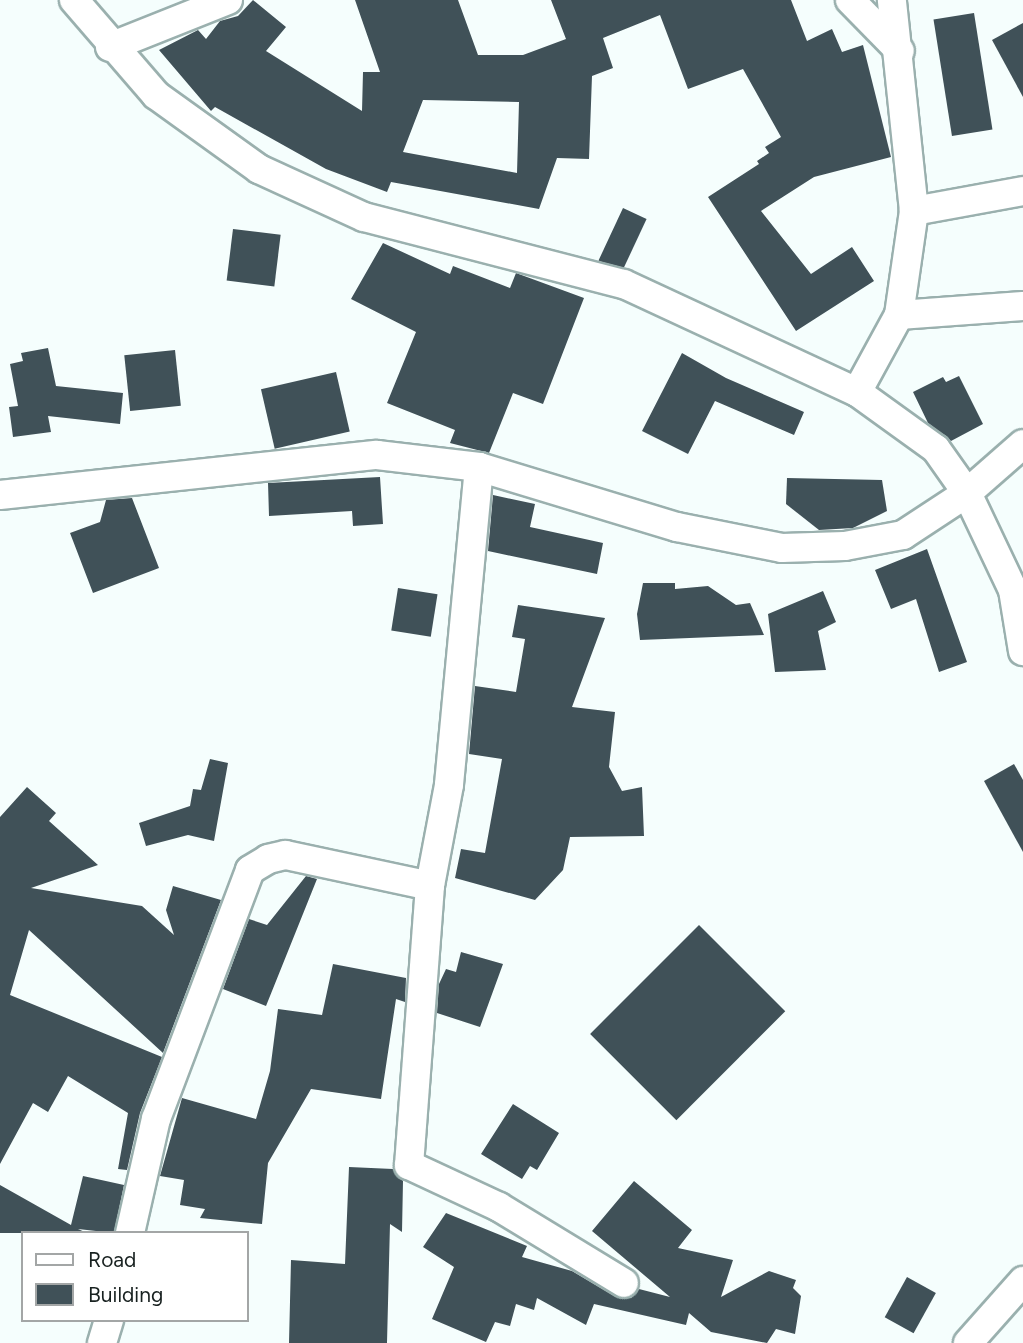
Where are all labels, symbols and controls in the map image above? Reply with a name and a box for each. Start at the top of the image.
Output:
legend [21,1231,248,1322]
text: Road [88,1247,136,1272]
text: Building [88,1282,163,1307]

